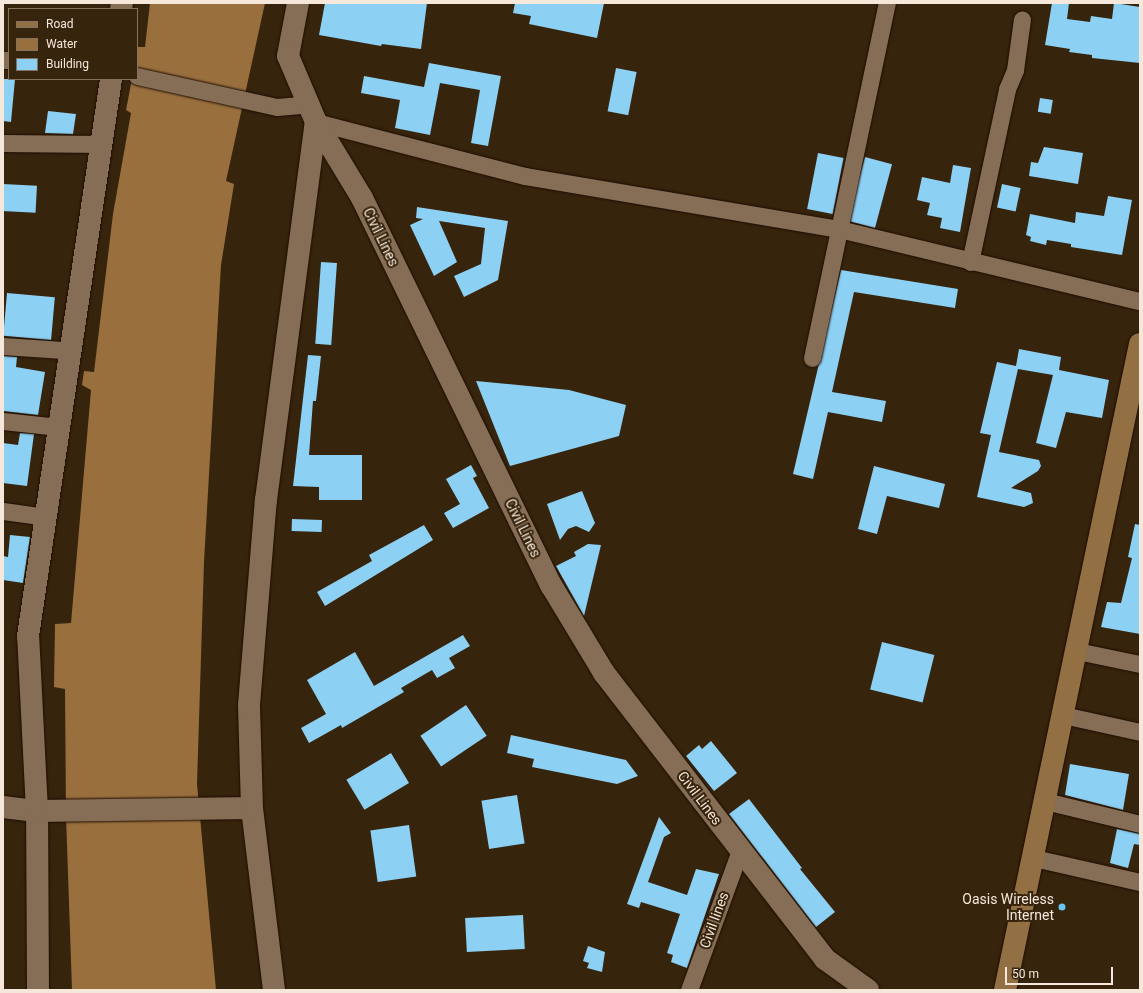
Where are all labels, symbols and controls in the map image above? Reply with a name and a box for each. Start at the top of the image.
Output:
legend [8,8,138,80]
text: Road [46,17,74,31]
text: Water [46,37,77,51]
text: Building [46,57,89,71]
street label: Civil Lines [360,205,402,269]
street label: Civil Lines [502,496,544,560]
street label: Civil Lines [674,768,726,828]
street label: Civil lines [696,890,732,950]
place label: Oasis Wireless Internet [962,891,1054,924]
marker: Oasis Wireless Internet [1057,902,1067,912]
scale bar [1007,959,1115,985]
text: 50 m [1012,967,1039,981]

